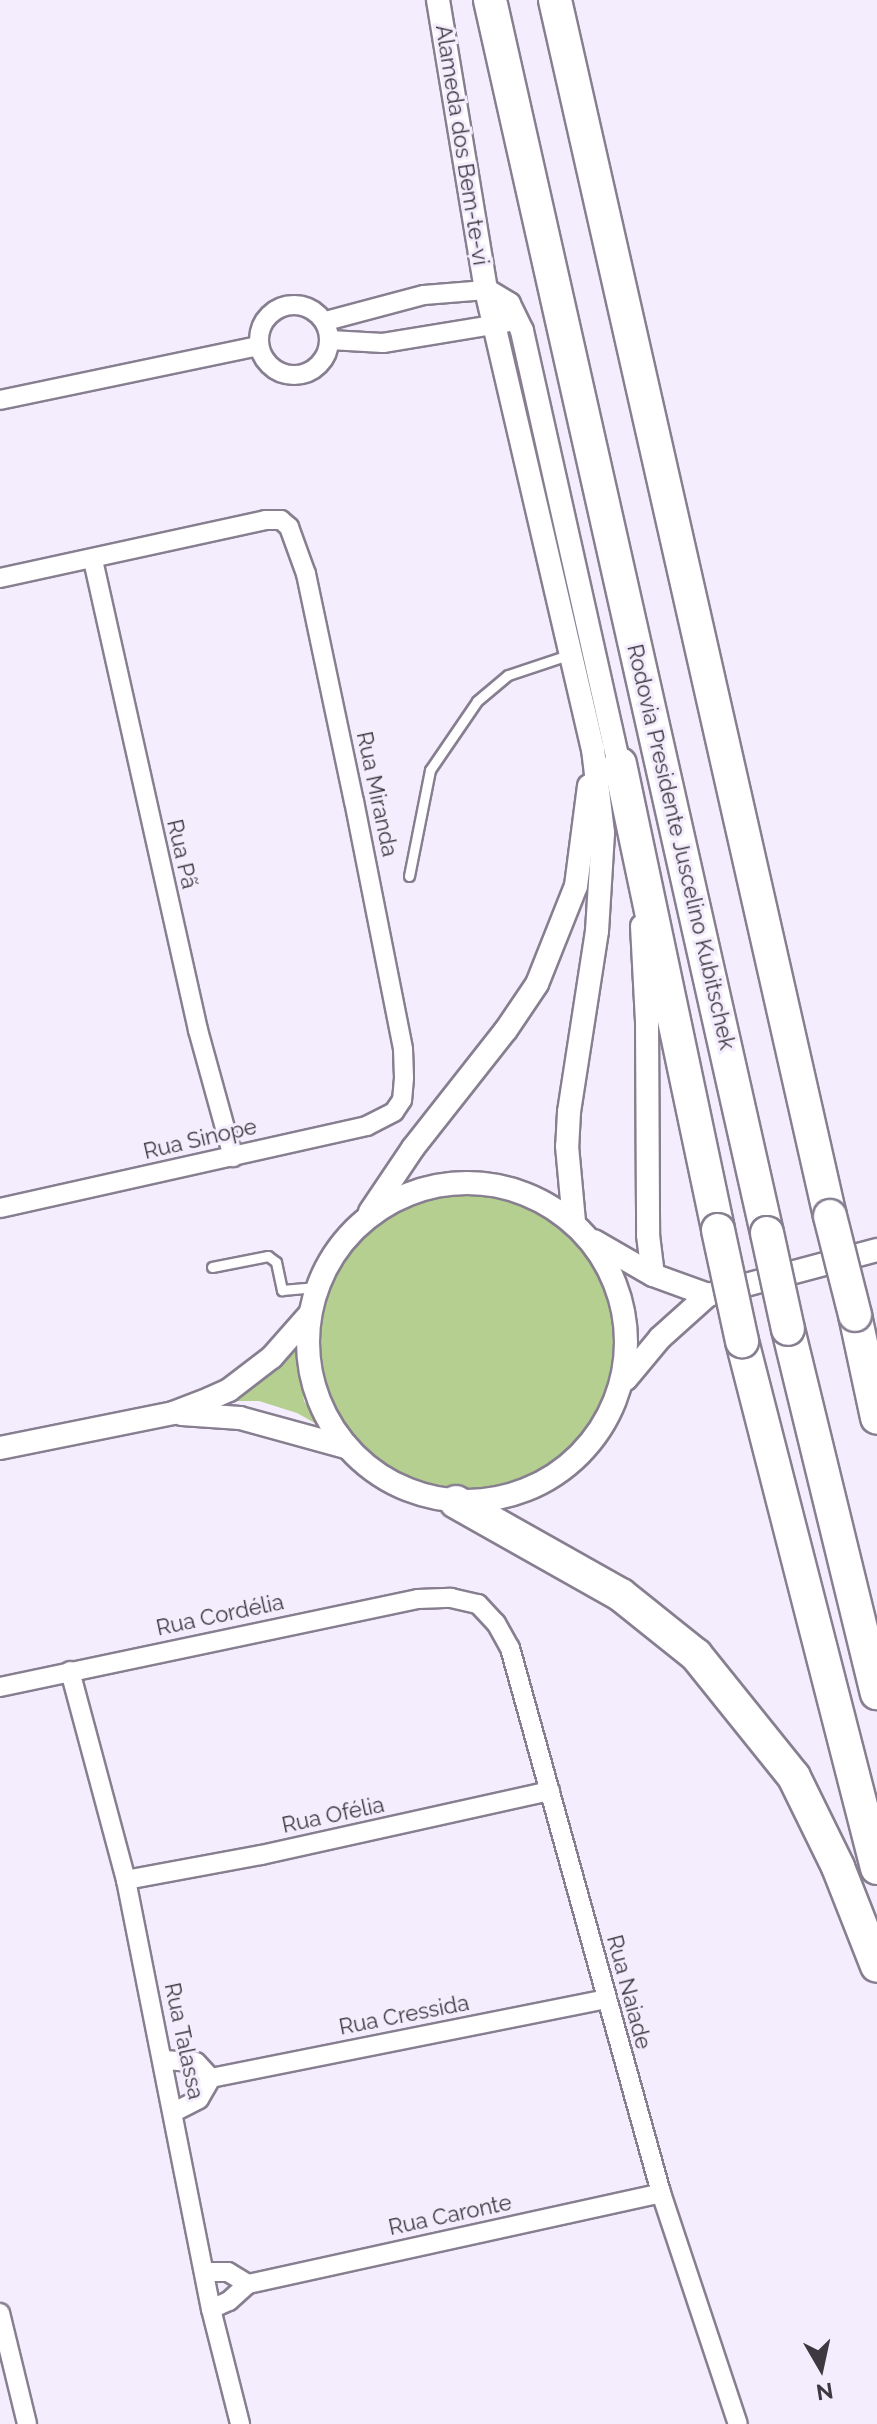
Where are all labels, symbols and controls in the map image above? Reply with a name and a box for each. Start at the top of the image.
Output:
street label: Alameda dos Bem-te-vi [430,23,494,267]
street label: Rodovia Presidente Juscelino Kubitschek [621,641,741,1053]
street label: Rua Miranda [351,729,403,859]
street label: Rua Pã [161,817,203,891]
street label: Rua Sinope [141,1113,259,1165]
street label: Rua Cordélia [154,1589,286,1641]
street label: Rua Ofélia [279,1791,387,1839]
street label: Rua Naiade [601,1932,657,2052]
street label: Rua Talassa [159,1980,209,2102]
street label: Rua Cressida [337,1989,471,2041]
street label: Rua Caronte [386,2189,514,2241]
north arrow [781,2328,861,2408]
text: N [814,2378,835,2406]

